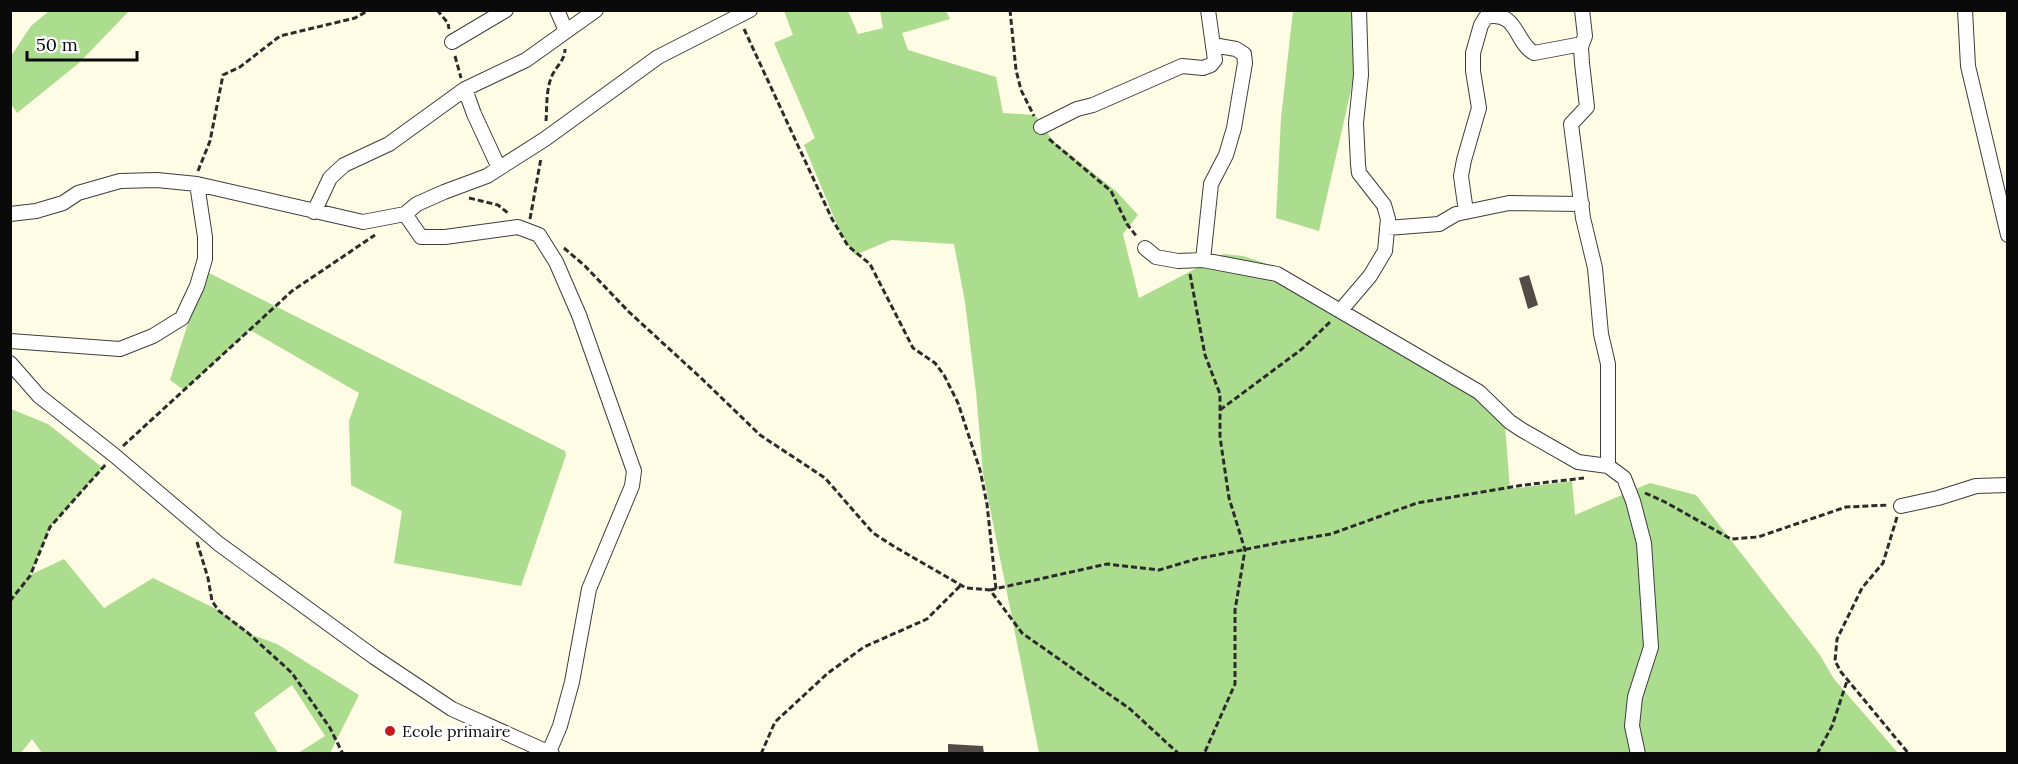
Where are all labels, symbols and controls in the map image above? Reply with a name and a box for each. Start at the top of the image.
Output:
scale bar [27,24,136,62]
text: 50 m [36,33,78,56]
place label: Ecole primaire [402,721,511,741]
marker: Ecole primaire [383,724,397,738]

